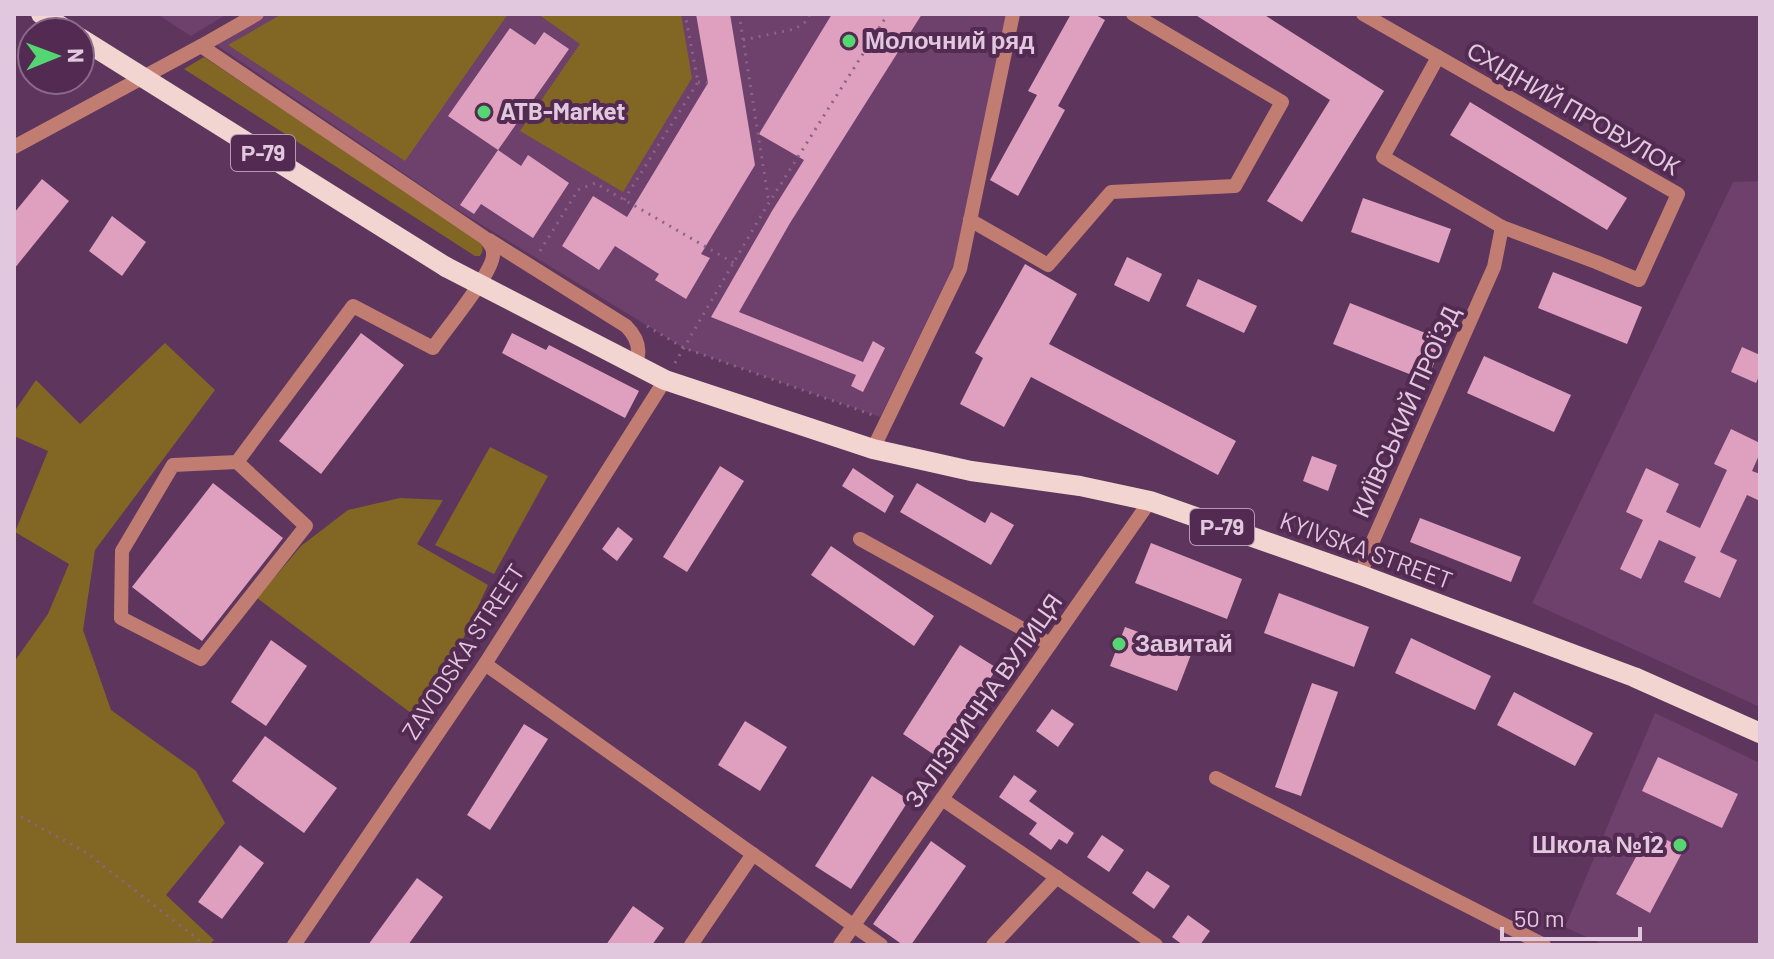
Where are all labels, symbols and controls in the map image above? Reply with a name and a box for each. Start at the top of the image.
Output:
north arrow [16,16,96,96]
place label: Молочний ряд [865,25,1034,54]
marker: Молочний ряд [840,32,858,50]
street label: СХІДНИЙ ПРОВУЛОК [1462,35,1685,181]
text: N [64,48,90,63]
place label: ATB-Market [500,96,625,125]
marker: ATB-Market [475,103,493,121]
road number: Р-79 [231,135,295,171]
street label: КИЇВСЬКИЙ ПРОЇЗД [1345,301,1464,522]
street label: KYIVSKA STREET [1276,505,1457,594]
road number: Р-79 [1190,509,1254,545]
street label: ZAVODSKA STREET [395,558,530,744]
street label: ЗАЛІЗНИЧНА ВУЛИЦЯ [898,588,1068,813]
place label: Завитай [1135,628,1233,657]
marker: Завитай [1110,635,1128,653]
place label: Школа №12 [1532,829,1664,858]
marker: Школа №12 [1671,836,1689,854]
scale bar [1502,891,1640,941]
text: 50 m [1514,903,1565,932]

